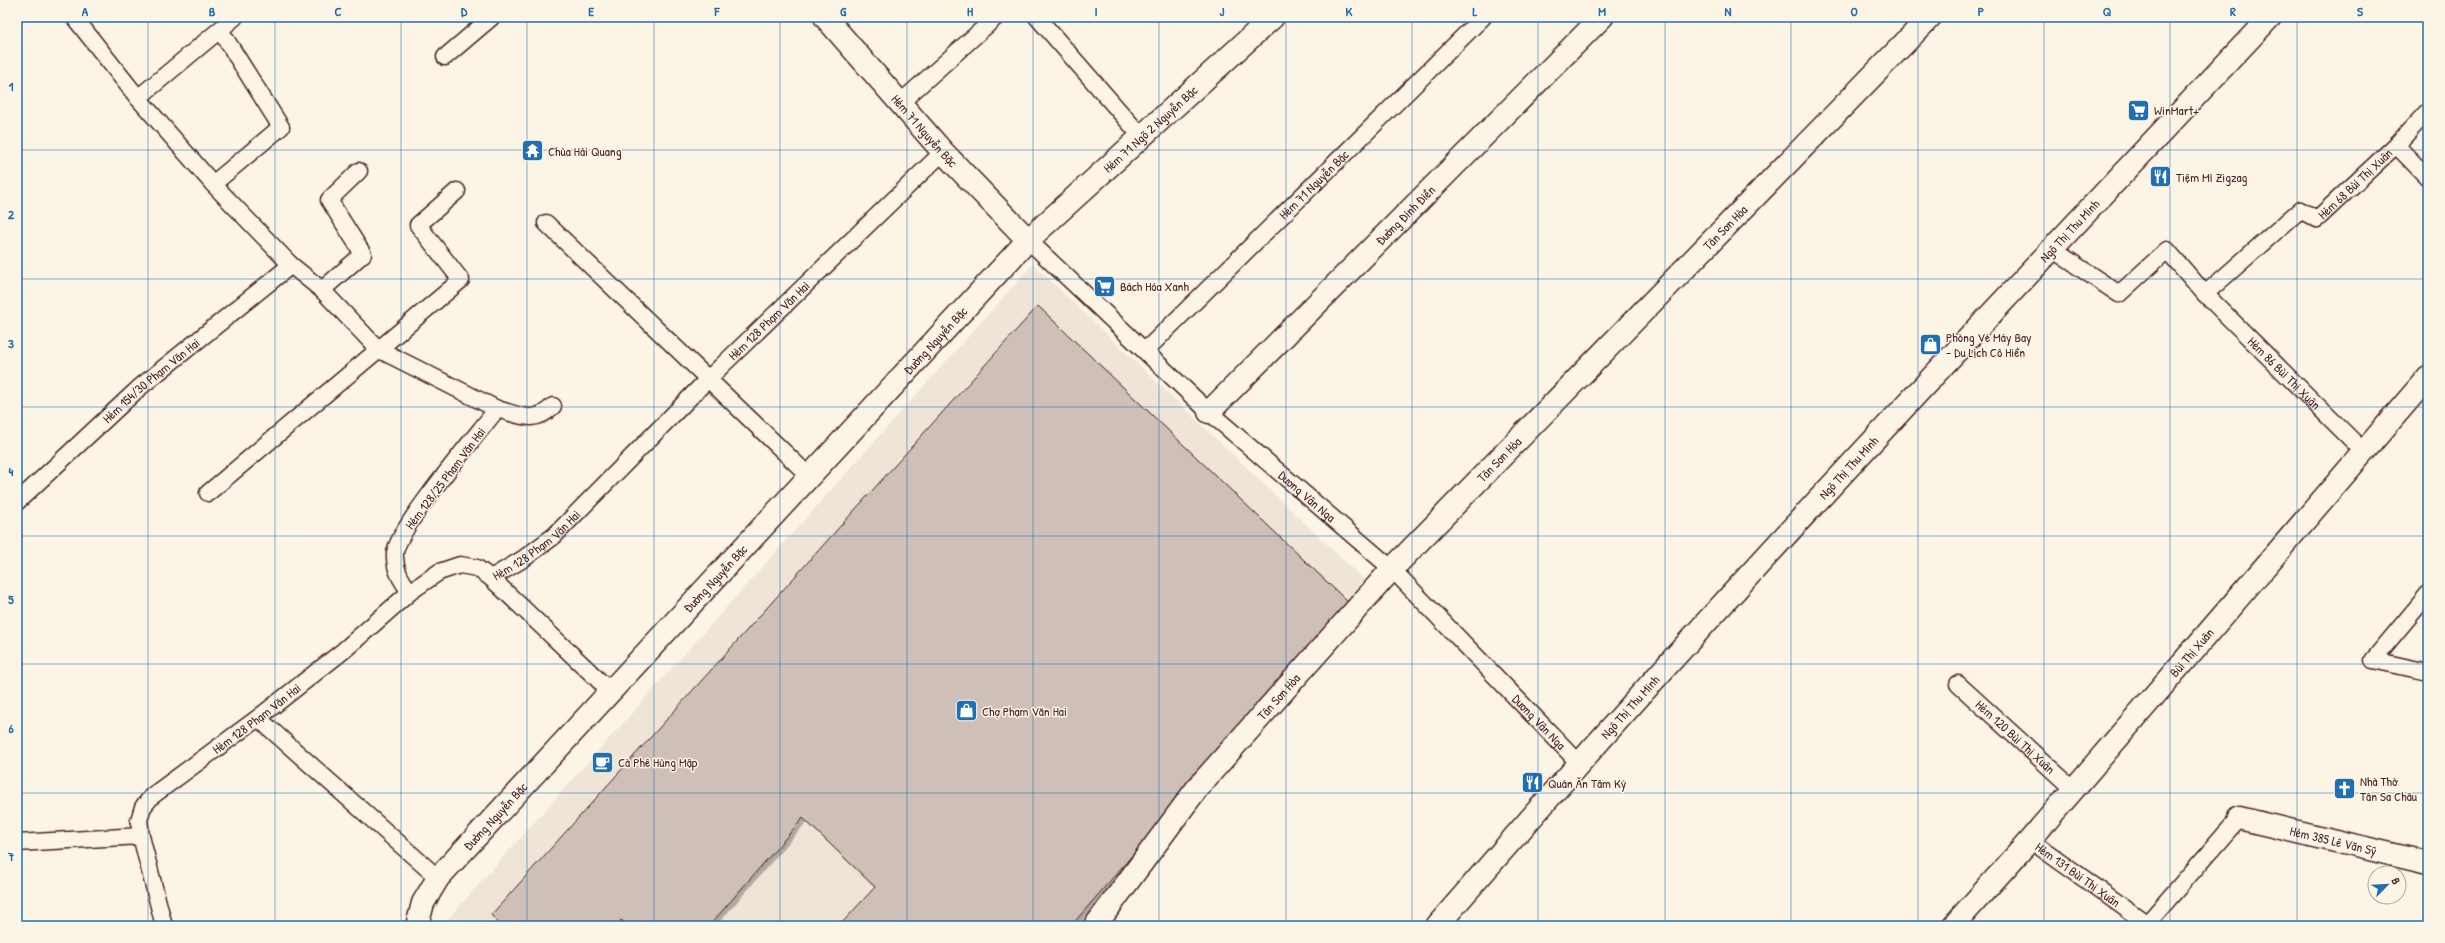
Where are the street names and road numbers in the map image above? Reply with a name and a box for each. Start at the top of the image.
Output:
street label: Hẻm 71 Ngõ 2 Nguyễn Bặc [1099,81,1201,176]
street label: Hẻm 71 Nguyễn Bặc [887,90,962,171]
street label: Hẻm 68 Bùi Thị Xuân [2314,144,2396,223]
street label: Hẻm 71 Nguyễn Bặc [1275,146,1352,223]
street label: Đường Đinh Điền [1371,181,1439,249]
street label: Ngô Thị Thu Minh [2035,195,2104,266]
street label: Tân Sơn Hòa [1699,201,1751,254]
street label: Hẻm 128 Phạm Văn Hai [724,277,813,364]
street label: Đường Nguyễn Bặc [899,303,971,378]
street label: Hẻm 86 Bùi Thị Xuân [2244,333,2325,413]
street label: Hẻm 154/30 Phạm Văn Hai [98,334,203,427]
street label: Hẻm 128/25 Phạm Văn Hai [401,423,489,533]
street label: Ngô Thị Thu Minh [1814,431,1882,503]
street label: Tân Sơn Hòa [1473,433,1525,486]
street label: Dương Vân Nga [1275,466,1340,526]
street label: Hẻm 128 Phạm Văn Hai [489,506,584,584]
street label: Đường Nguyễn Bặc [679,541,751,616]
street label: Bùi Thị Xuân [2165,624,2218,681]
street label: Tân Sơn Hòa [1253,669,1304,724]
street label: Ngô Thị Thu Minh [1596,671,1664,743]
street label: Hẻm 128 Phạm Văn Hai [209,679,304,758]
street label: Dương Vân Nga [1508,690,1570,753]
street label: Hẻm 120 Bùi Thị Xuân [1972,696,2059,778]
street label: Đường Nguyễn Bặc [459,778,531,854]
street label: Hẻm 385 Lê Văn Sỹ [2288,821,2379,860]
street label: Hẻm 131 Bùi Thị Xuân [2032,838,2124,911]

